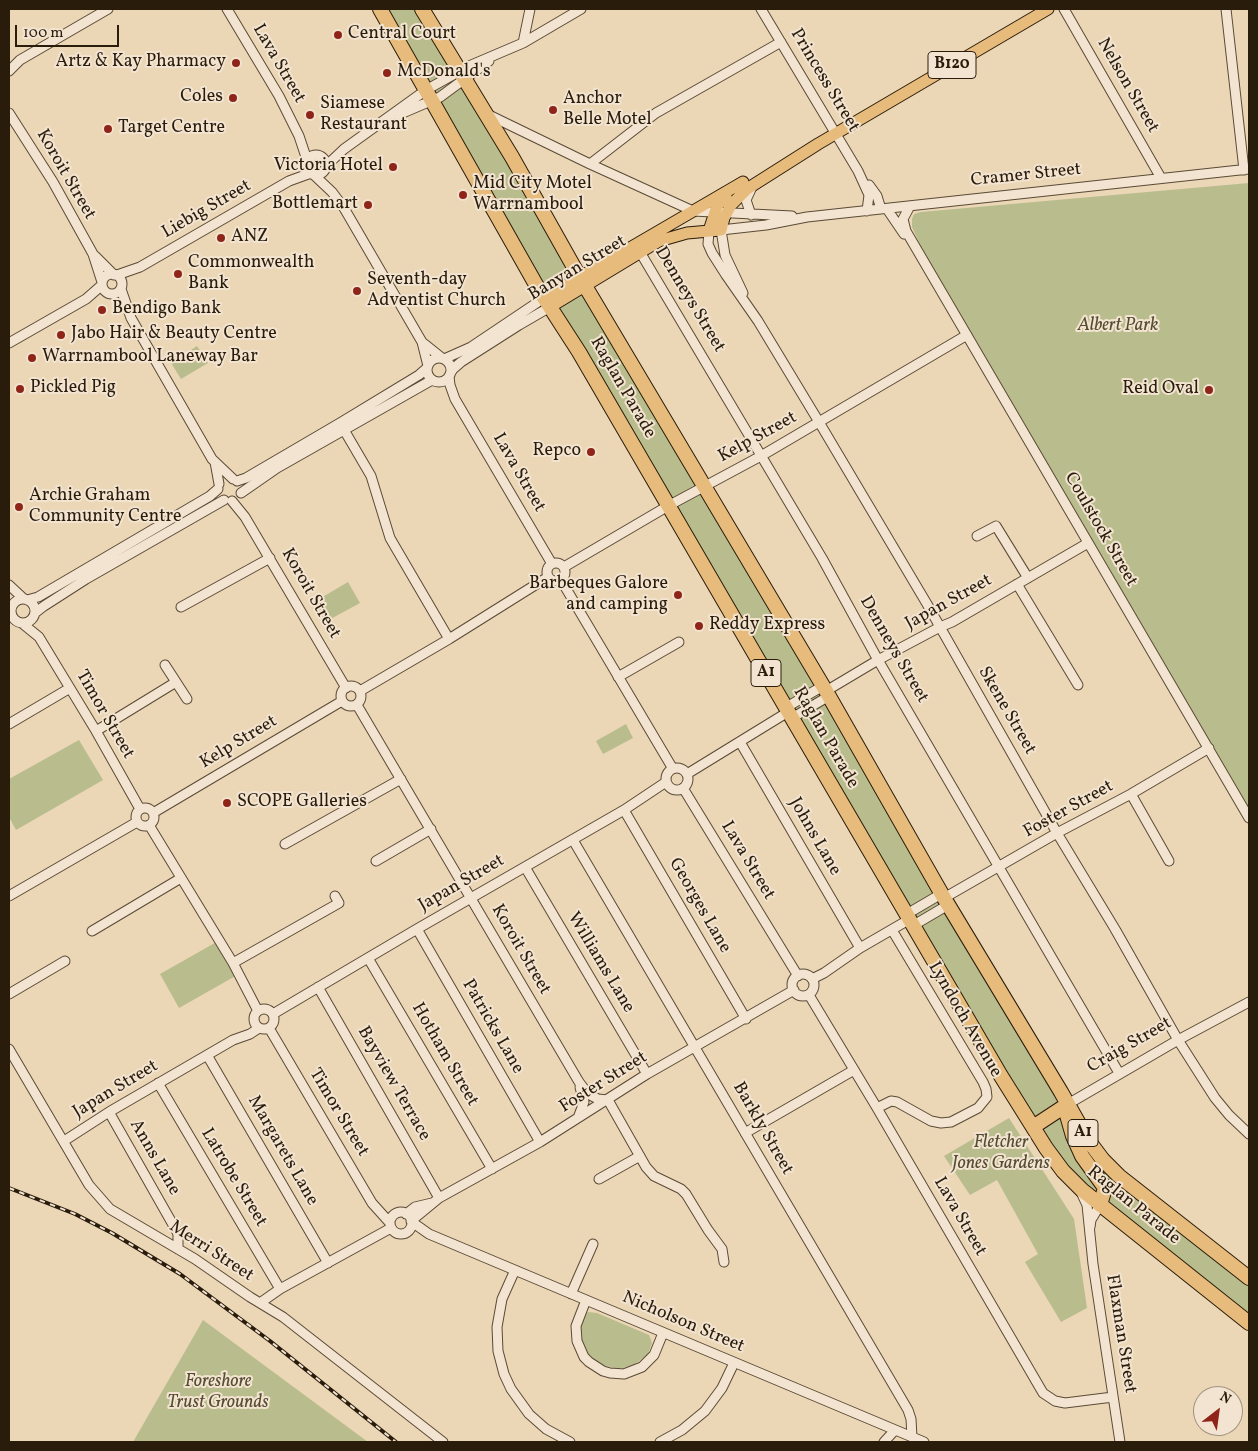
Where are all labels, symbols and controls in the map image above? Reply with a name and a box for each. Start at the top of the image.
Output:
scale bar [18,15,121,47]
street label: Lava Street [247,21,309,107]
text: 100 m [23,23,63,44]
place label: Central Court [348,24,456,46]
street label: Princess Street [785,25,863,137]
marker: Central Court [332,29,344,41]
street label: Nelson Street [1091,35,1163,137]
place label: Artz & Kay Pharmacy [56,52,226,74]
road number: B120 [928,52,976,78]
marker: Artz & Kay Pharmacy [230,57,242,69]
place label: McDonald's [397,62,491,84]
marker: McDonald's [381,67,393,79]
place label: Coles [180,87,223,109]
place label: Anchor Belle Motel [563,89,652,132]
marker: Coles [227,92,239,104]
place label: Siamese Restaurant [320,94,407,136]
marker: Anchor Belle Motel [547,104,559,116]
marker: Siamese Restaurant [304,109,316,121]
place label: Target Centre [118,118,225,140]
marker: Target Centre [102,123,114,135]
street label: Koroit Street [30,126,100,224]
place label: Victoria Hotel [274,156,383,178]
street label: Cramer Street [970,159,1082,193]
marker: Victoria Hotel [387,161,399,173]
place label: Mid City Motel Warrnambool [473,174,592,216]
street label: Liebig Street [159,176,255,244]
marker: Mid City Motel Warrnambool [457,189,469,201]
place label: Bottlemart [272,194,358,216]
marker: Bottlemart [362,199,374,211]
place label: ANZ [231,227,268,249]
street label: Banyan Street [525,231,631,307]
marker: ANZ [215,232,227,244]
street label: Denneys Street [649,243,729,357]
place label: Commonwealth Bank [188,253,314,296]
marker: Commonwealth Bank [172,268,184,280]
place label: Seventh-day Adventist Church [367,270,506,312]
marker: Seventh-day Adventist Church [351,285,363,297]
place label: Bendigo Bank [112,299,221,321]
marker: Bendigo Bank [96,304,108,316]
park label: Albert Park [1078,316,1158,338]
place label: Jabo Hair & Beauty Centre [71,324,277,346]
marker: Jabo Hair & Beauty Centre [55,329,67,341]
street label: Raglan Parade [584,333,660,443]
place label: Warrnambool Laneway Bar [42,347,258,369]
marker: Warrnambool Laneway Bar [26,352,38,364]
place label: Pickled Pig [30,378,116,400]
place label: Reid Oval [1122,379,1199,401]
marker: Pickled Pig [14,383,26,395]
marker: Reid Oval [1203,384,1215,396]
street label: Kelp Street [715,408,801,468]
street label: Lava Street [487,430,549,516]
place label: Repco [533,441,581,463]
marker: Repco [585,446,597,458]
street label: Coulstock Street [1059,469,1141,591]
place label: Archie Graham Community Centre [29,486,182,528]
marker: Archie Graham Community Centre [13,501,25,513]
street label: Koroit Street [275,545,345,643]
street label: Japan Street [902,570,996,636]
place label: Barbeques Galore and camping [529,574,668,616]
marker: Barbeques Galore and camping [672,589,684,601]
street label: Denneys Street [854,593,932,707]
place label: Reddy Express [709,615,825,637]
marker: Reddy Express [693,620,705,632]
road number: A1 [751,660,781,686]
street label: Skene Street [972,663,1040,759]
street label: Timor Street [70,667,138,763]
street label: Raglan Parade [787,683,863,793]
street label: Kelp Street [196,711,282,775]
street label: Foster Street [1020,776,1118,844]
place label: SCOPE Galleries [237,792,367,814]
street label: Johns Lane [783,794,845,880]
marker: SCOPE Galleries [221,797,233,809]
street label: Lava Street [715,818,779,904]
street label: Japan Street [415,851,509,917]
street label: Georges Lane [663,855,735,957]
street label: Koroit Street [485,901,555,999]
street label: Williams Lane [561,909,639,1017]
street label: Lyndoch Avenue [922,958,1006,1082]
street label: Patricks Lane [456,976,528,1078]
street label: Hotham Street [406,999,482,1111]
street label: Craig Street [1084,1013,1176,1079]
street label: Bayview Terrace [351,1023,435,1145]
street label: Foster Street [556,1047,652,1119]
street label: Japan Street [69,1056,163,1124]
street label: Timor Street [303,1065,373,1161]
street label: Barkly Street [727,1079,797,1179]
street label: Margarets Lane [242,1092,322,1210]
street label: Anns Lane [124,1116,184,1200]
road number: A1 [1068,1120,1098,1146]
street label: Latrobe Street [195,1125,271,1231]
park label: Fletcher Jones Gardens [952,1133,1050,1176]
street label: Raglan Parade [1082,1162,1184,1250]
street label: Lava Street [928,1174,990,1260]
street label: Merri Street [165,1217,257,1287]
street label: Flaxman Street [1100,1273,1140,1395]
street label: Nicholson Street [619,1288,747,1358]
park label: Foreshore Trust Grounds [167,1372,269,1415]
north arrow [1193,1386,1243,1436]
text: N [1216,1388,1234,1409]

